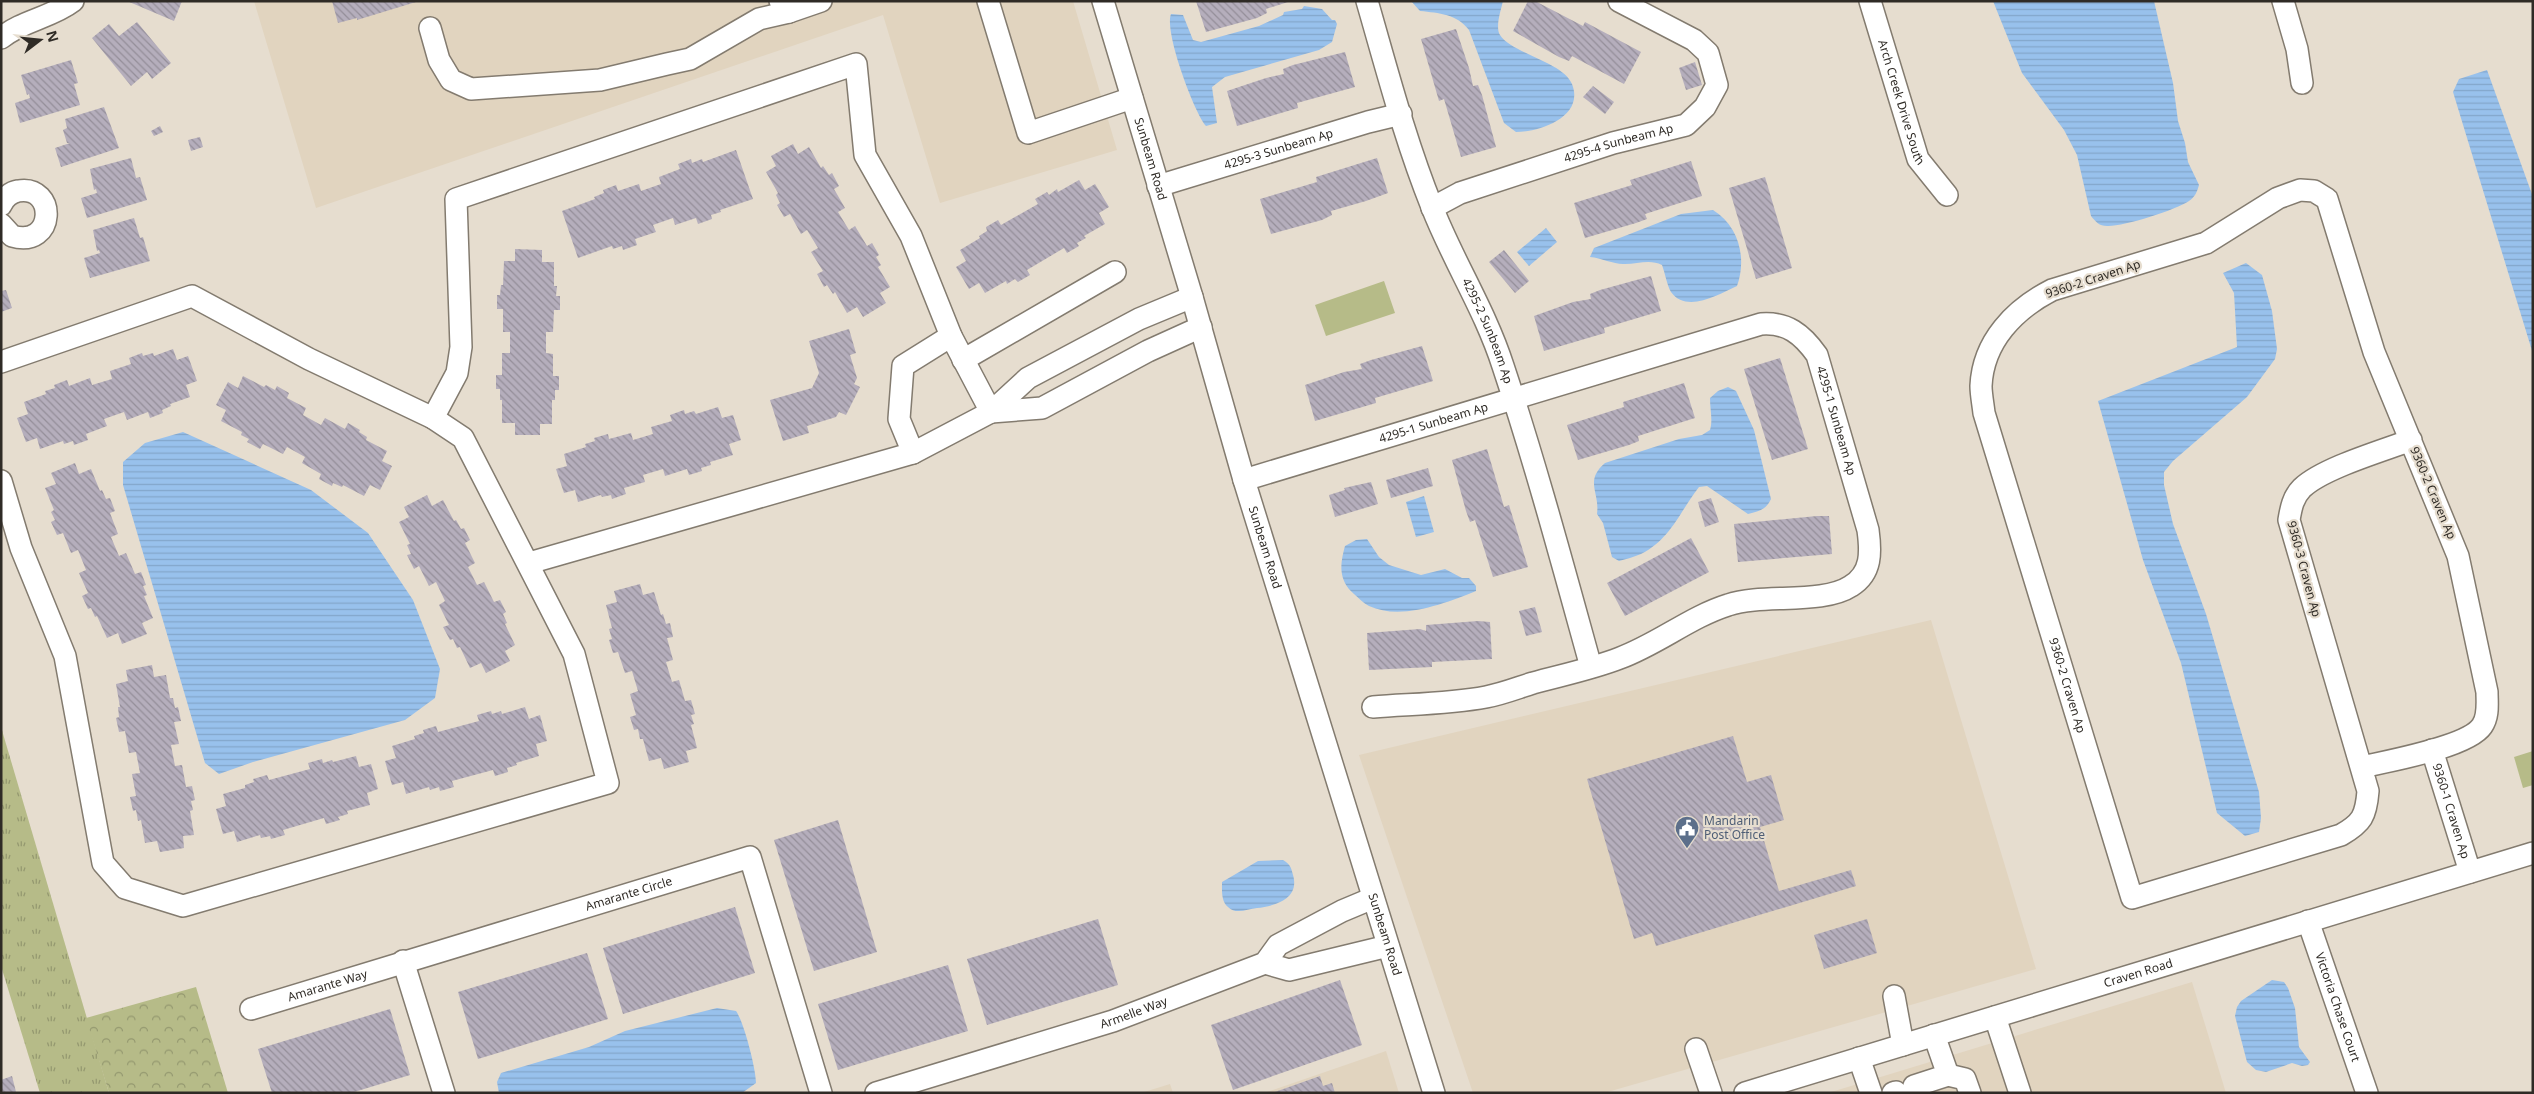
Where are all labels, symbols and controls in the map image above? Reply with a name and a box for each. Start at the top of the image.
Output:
north arrow [15,15,65,65]
text: N [42,28,64,44]
street label: Arch Creek Drive South [1874,38,1929,169]
street label: Sunbeam Road [1131,115,1171,202]
street label: 4295-4 Sunbeam Ap [1561,119,1675,167]
street label: 4295-3 Sunbeam Ap [1222,124,1335,173]
street label: 9360-2 Craven Ap [2043,255,2142,302]
street label: 4295-2 Sunbeam Ap [1458,275,1517,386]
street label: 4295-1 Sunbeam Ap [1813,364,1861,477]
street label: 4295-1 Sunbeam Ap [1377,398,1490,447]
street label: 9360-2 Craven Ap [2406,444,2461,542]
street label: Sunbeam Road [1245,504,1286,591]
street label: 9360-3 Craven Ap [2283,519,2325,619]
street label: 9360-2 Craven Ap [2045,636,2090,735]
street label: 9360-1 Craven Ap [2429,761,2474,861]
place label: Mandarin Post Office [1704,812,1765,843]
public building icon: Mandarin Post Office [1674,815,1700,849]
street label: Amarante Circle [583,872,674,915]
street label: Sunbeam Road [1365,891,1406,978]
street label: Victoria Chase Court [2311,950,2365,1065]
street label: Craven Road [2101,954,2175,991]
street label: Amarante Way [285,965,370,1005]
street label: Armelle Way [1098,992,1170,1032]

